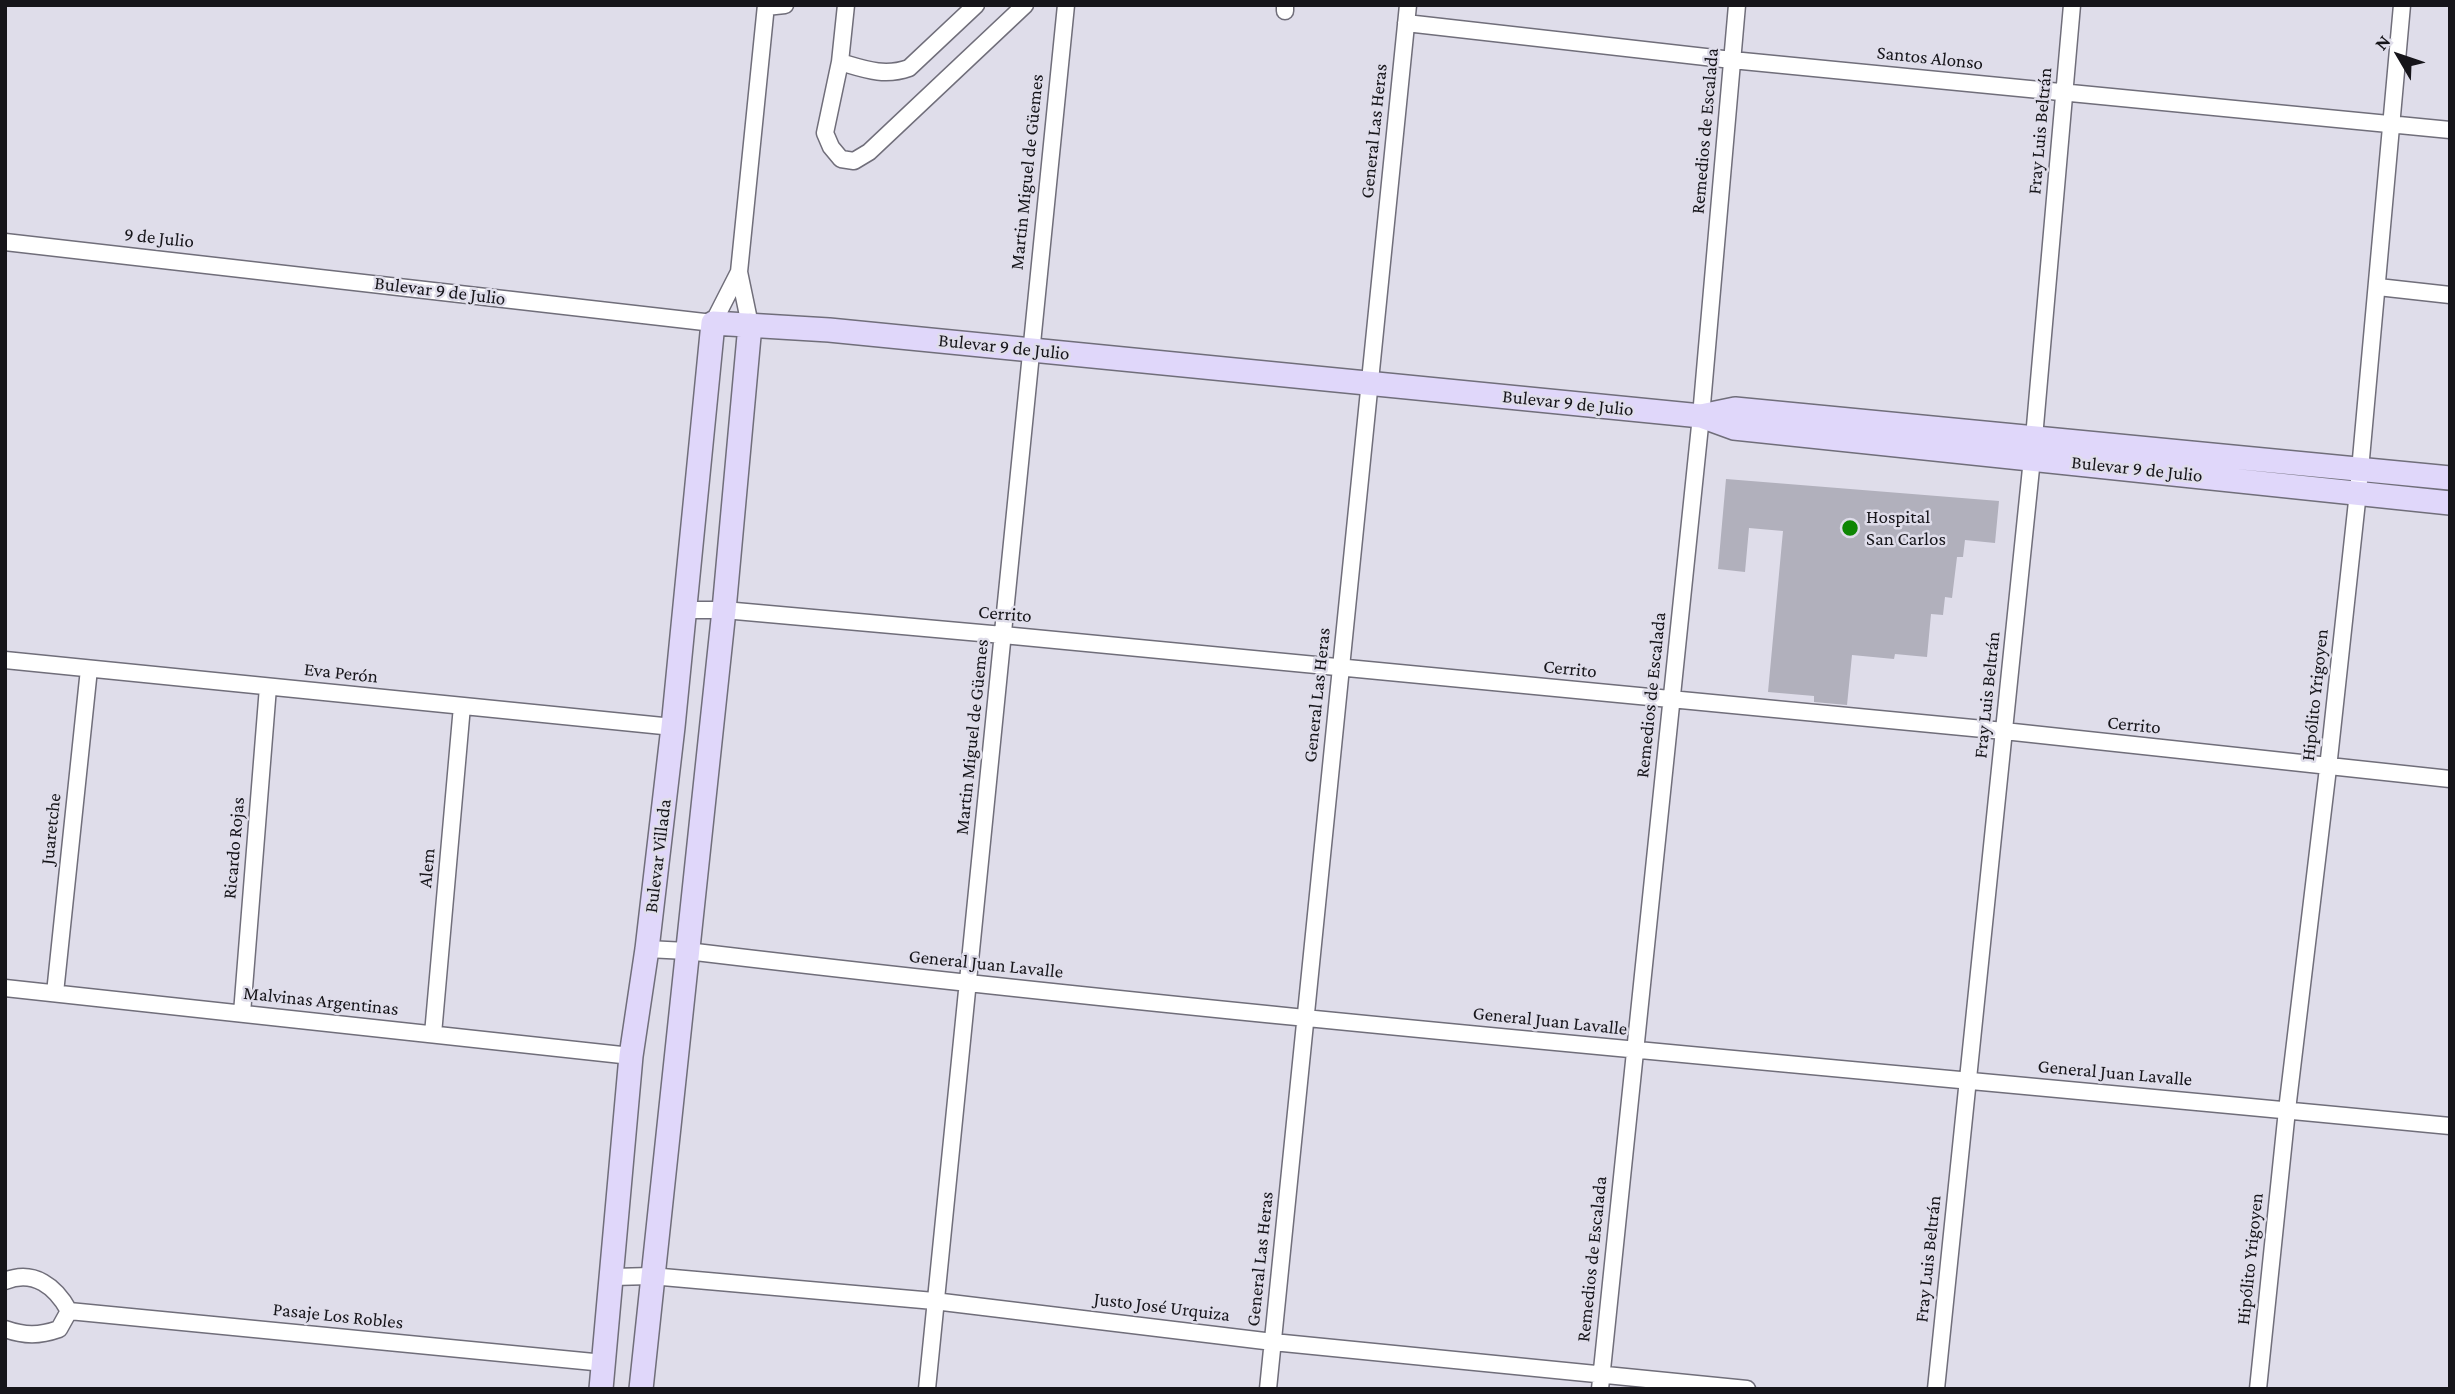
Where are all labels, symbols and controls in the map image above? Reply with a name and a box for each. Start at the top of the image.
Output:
north arrow [2364,21,2434,91]
text: N [2370,31,2395,54]
street label: Santos Alonso [1876,41,1984,75]
street label: Remedios de Escalada [1686,47,1724,215]
street label: General Las Heras [1356,62,1392,200]
street label: Fray Luis Beltrán [2023,67,2057,195]
street label: Martin Miguel de Güemes [1005,73,1049,271]
street label: 9 de Julio [123,223,195,253]
street label: Bulevar 9 de Julio [373,272,507,310]
street label: Bulevar 9 de Julio [937,329,1071,365]
street label: Bulevar 9 de Julio [1501,385,1635,421]
street label: Bulevar 9 de Julio [2070,451,2204,487]
place label: Hospital San Carlos [1866,506,1946,550]
marker: Hospital San Carlos [1840,518,1860,538]
street label: Cerrito [977,600,1033,628]
street label: Remedios de Escalada [1631,611,1671,779]
street label: General Las Heras [1299,626,1335,764]
street label: Hipólito Yrigoyen [2297,628,2333,762]
street label: Fray Luis Beltrán [1969,630,2005,760]
street label: Martin Miguel de Güemes [950,638,994,836]
street label: Cerrito [1542,655,1598,683]
street label: Eva Perón [303,658,379,688]
street label: Cerrito [2106,711,2162,739]
street label: Juaretche [36,792,66,866]
street label: Ricardo Rojas [218,796,250,900]
street label: Bulevar Villada [640,798,676,914]
street label: Alem [414,847,440,889]
street label: General Juan Lavalle [908,945,1064,983]
street label: Malvinas Argentinas [242,982,400,1020]
street label: General Juan Lavalle [1472,1002,1628,1040]
street label: General Juan Lavalle [2037,1055,2193,1091]
street label: Remedios de Escalada [1572,1175,1612,1343]
street label: General Las Heras [1242,1190,1278,1328]
street label: Hipólito Yrigoyen [2232,1192,2268,1326]
street label: Fray Luis Beltrán [1910,1194,1946,1324]
street label: Justo José Urquiza [1093,1287,1231,1327]
street label: Pasaje Los Robles [272,1298,404,1334]

